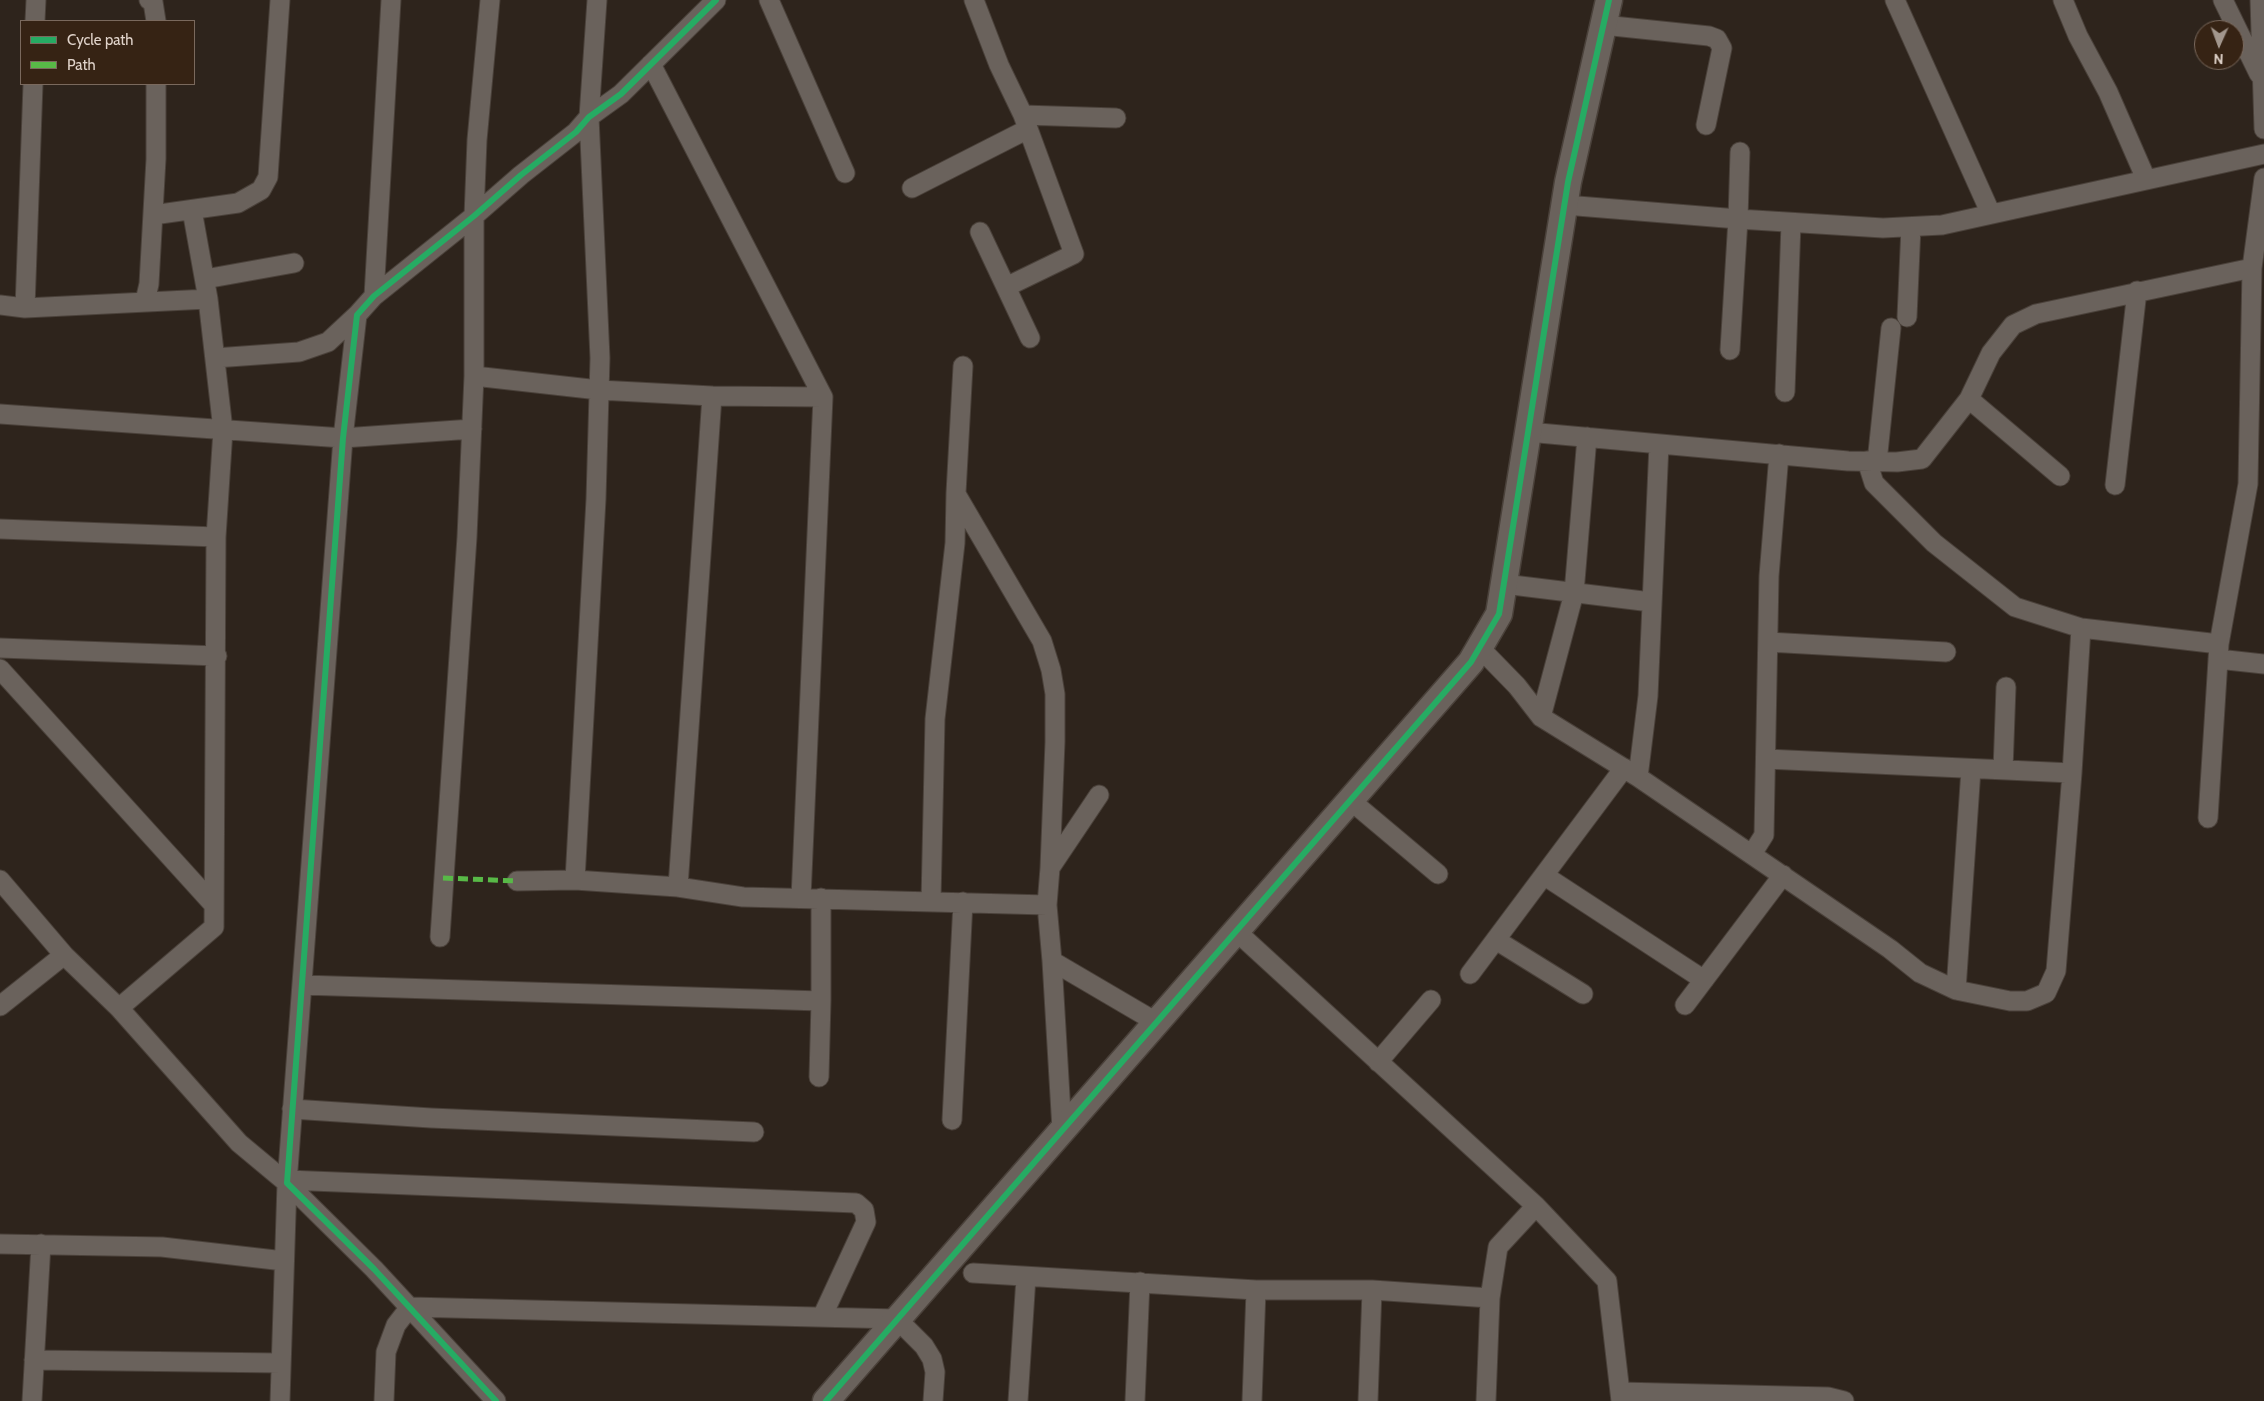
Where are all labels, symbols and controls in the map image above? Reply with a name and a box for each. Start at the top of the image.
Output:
legend [20,20,195,85]
north arrow [2194,20,2244,70]
text: Cycle path [67,31,133,49]
text: N [2213,50,2224,68]
text: Path [67,56,96,74]

